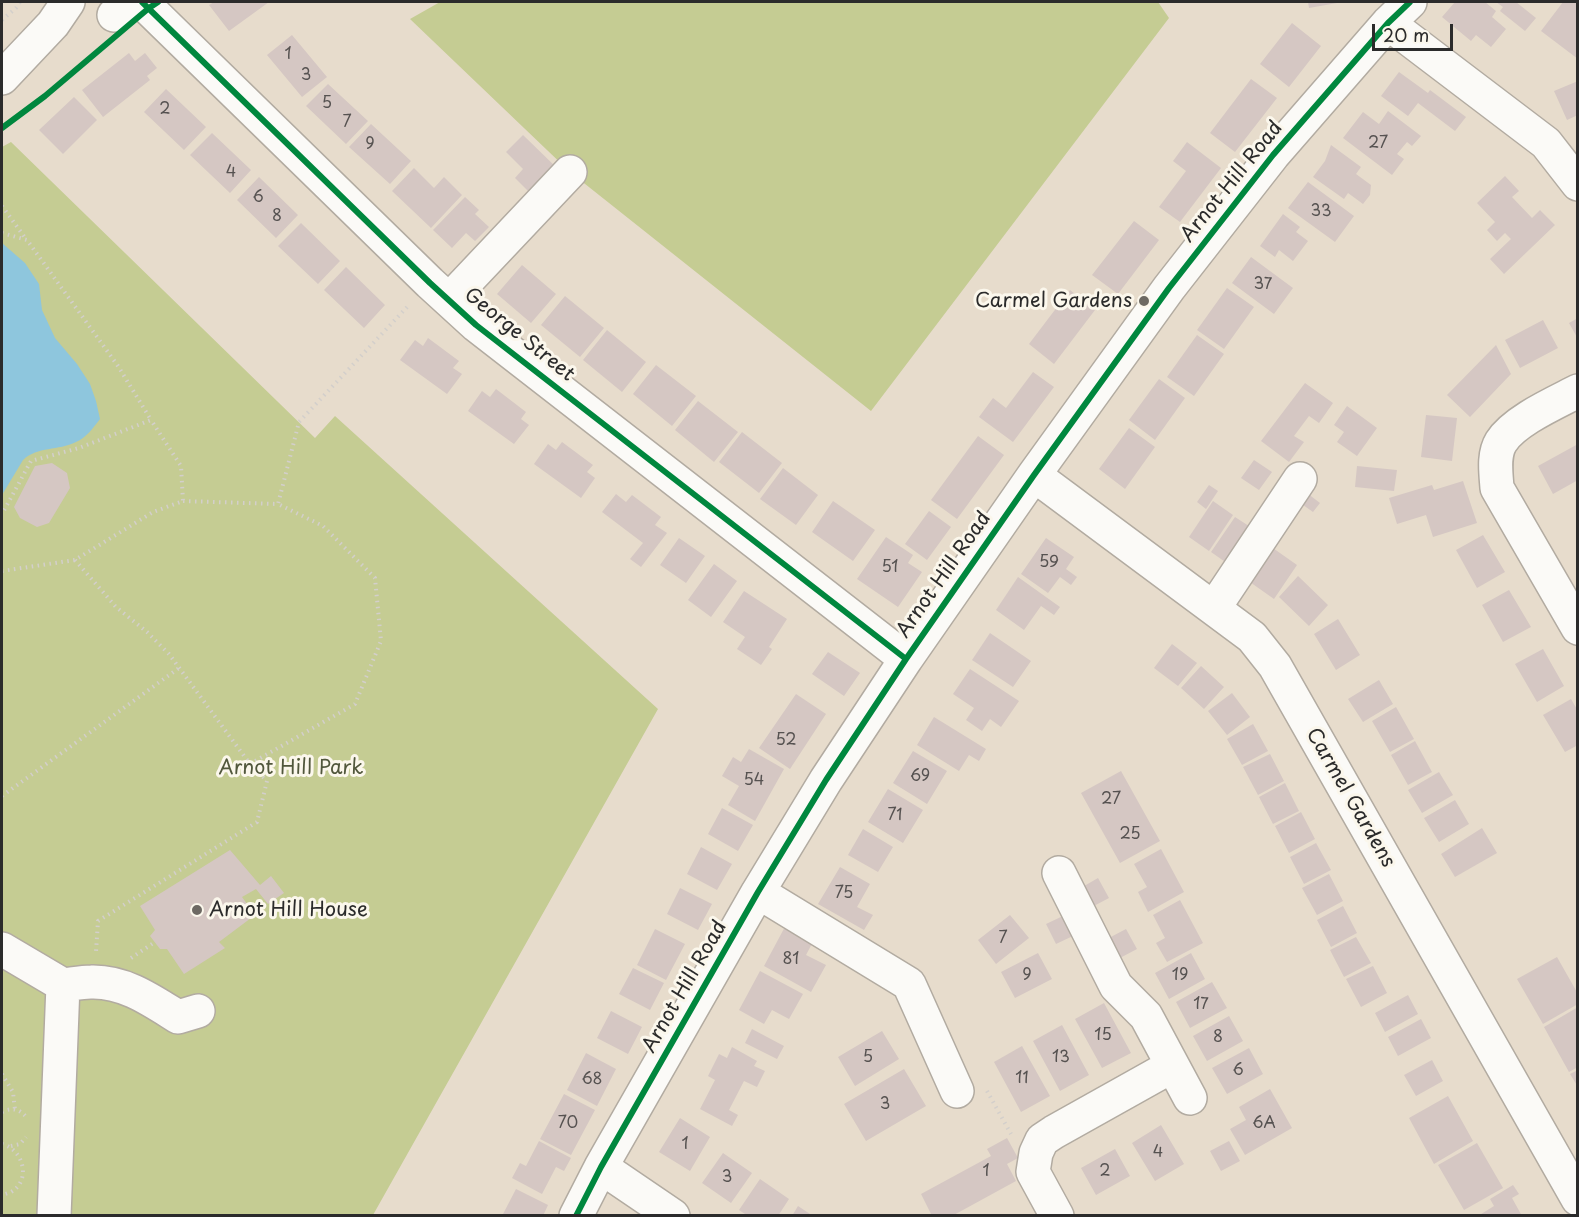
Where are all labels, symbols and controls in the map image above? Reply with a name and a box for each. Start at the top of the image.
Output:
scale bar [1375,12,1456,50]
text: 20 m [1383,21,1429,48]
house number: 1 [284,45,292,65]
house number: 3 [301,66,311,86]
house number: 5 [322,94,332,114]
house number: 2 [159,100,171,120]
house number: 7 [342,113,352,133]
street label: Arnot Hill Road [1176,117,1288,247]
house number: 27 [1368,134,1388,154]
house number: 9 [365,135,375,155]
house number: 4 [226,163,236,183]
house number: 6 [252,188,264,208]
house number: 33 [1310,202,1332,222]
house number: 8 [272,207,282,227]
house number: 37 [1254,275,1272,295]
street label: George Street [459,283,579,387]
place label: Carmel Gardens [975,289,1132,313]
marker: Carmel Gardens [1137,294,1151,308]
street label: Arnot Hill Road [892,507,996,643]
house number: 59 [1039,553,1059,573]
house number: 51 [881,558,899,578]
street label: Carmel Gardens [1300,724,1400,872]
house number: 52 [775,731,797,751]
park label: Arnot Hill Park [219,756,363,780]
house number: 69 [910,767,930,787]
house number: 54 [744,771,764,791]
house number: 27 [1101,790,1121,810]
house number: 71 [888,806,902,826]
house number: 25 [1119,825,1141,845]
house number: 75 [835,884,853,904]
place label: Arnot Hill House [209,898,368,922]
marker: Arnot Hill House [190,903,204,917]
street label: Arnot Hill Road [637,917,733,1057]
house number: 7 [998,929,1008,949]
house number: 81 [782,950,800,970]
house number: 9 [1022,966,1032,986]
house number: 19 [1172,966,1188,986]
house number: 17 [1193,995,1209,1015]
house number: 15 [1094,1026,1112,1046]
house number: 8 [1213,1028,1223,1048]
house number: 5 [863,1048,873,1068]
house number: 13 [1052,1048,1070,1068]
house number: 6 [1232,1061,1244,1081]
house number: 11 [1015,1069,1029,1089]
house number: 68 [581,1070,603,1090]
house number: 3 [880,1095,890,1115]
house number: 70 [558,1114,578,1134]
house number: 6A [1252,1114,1276,1134]
house number: 1 [681,1135,689,1155]
house number: 4 [1153,1143,1163,1163]
house number: 1 [982,1162,990,1182]
house number: 2 [1099,1162,1111,1182]
house number: 3 [722,1168,732,1188]

